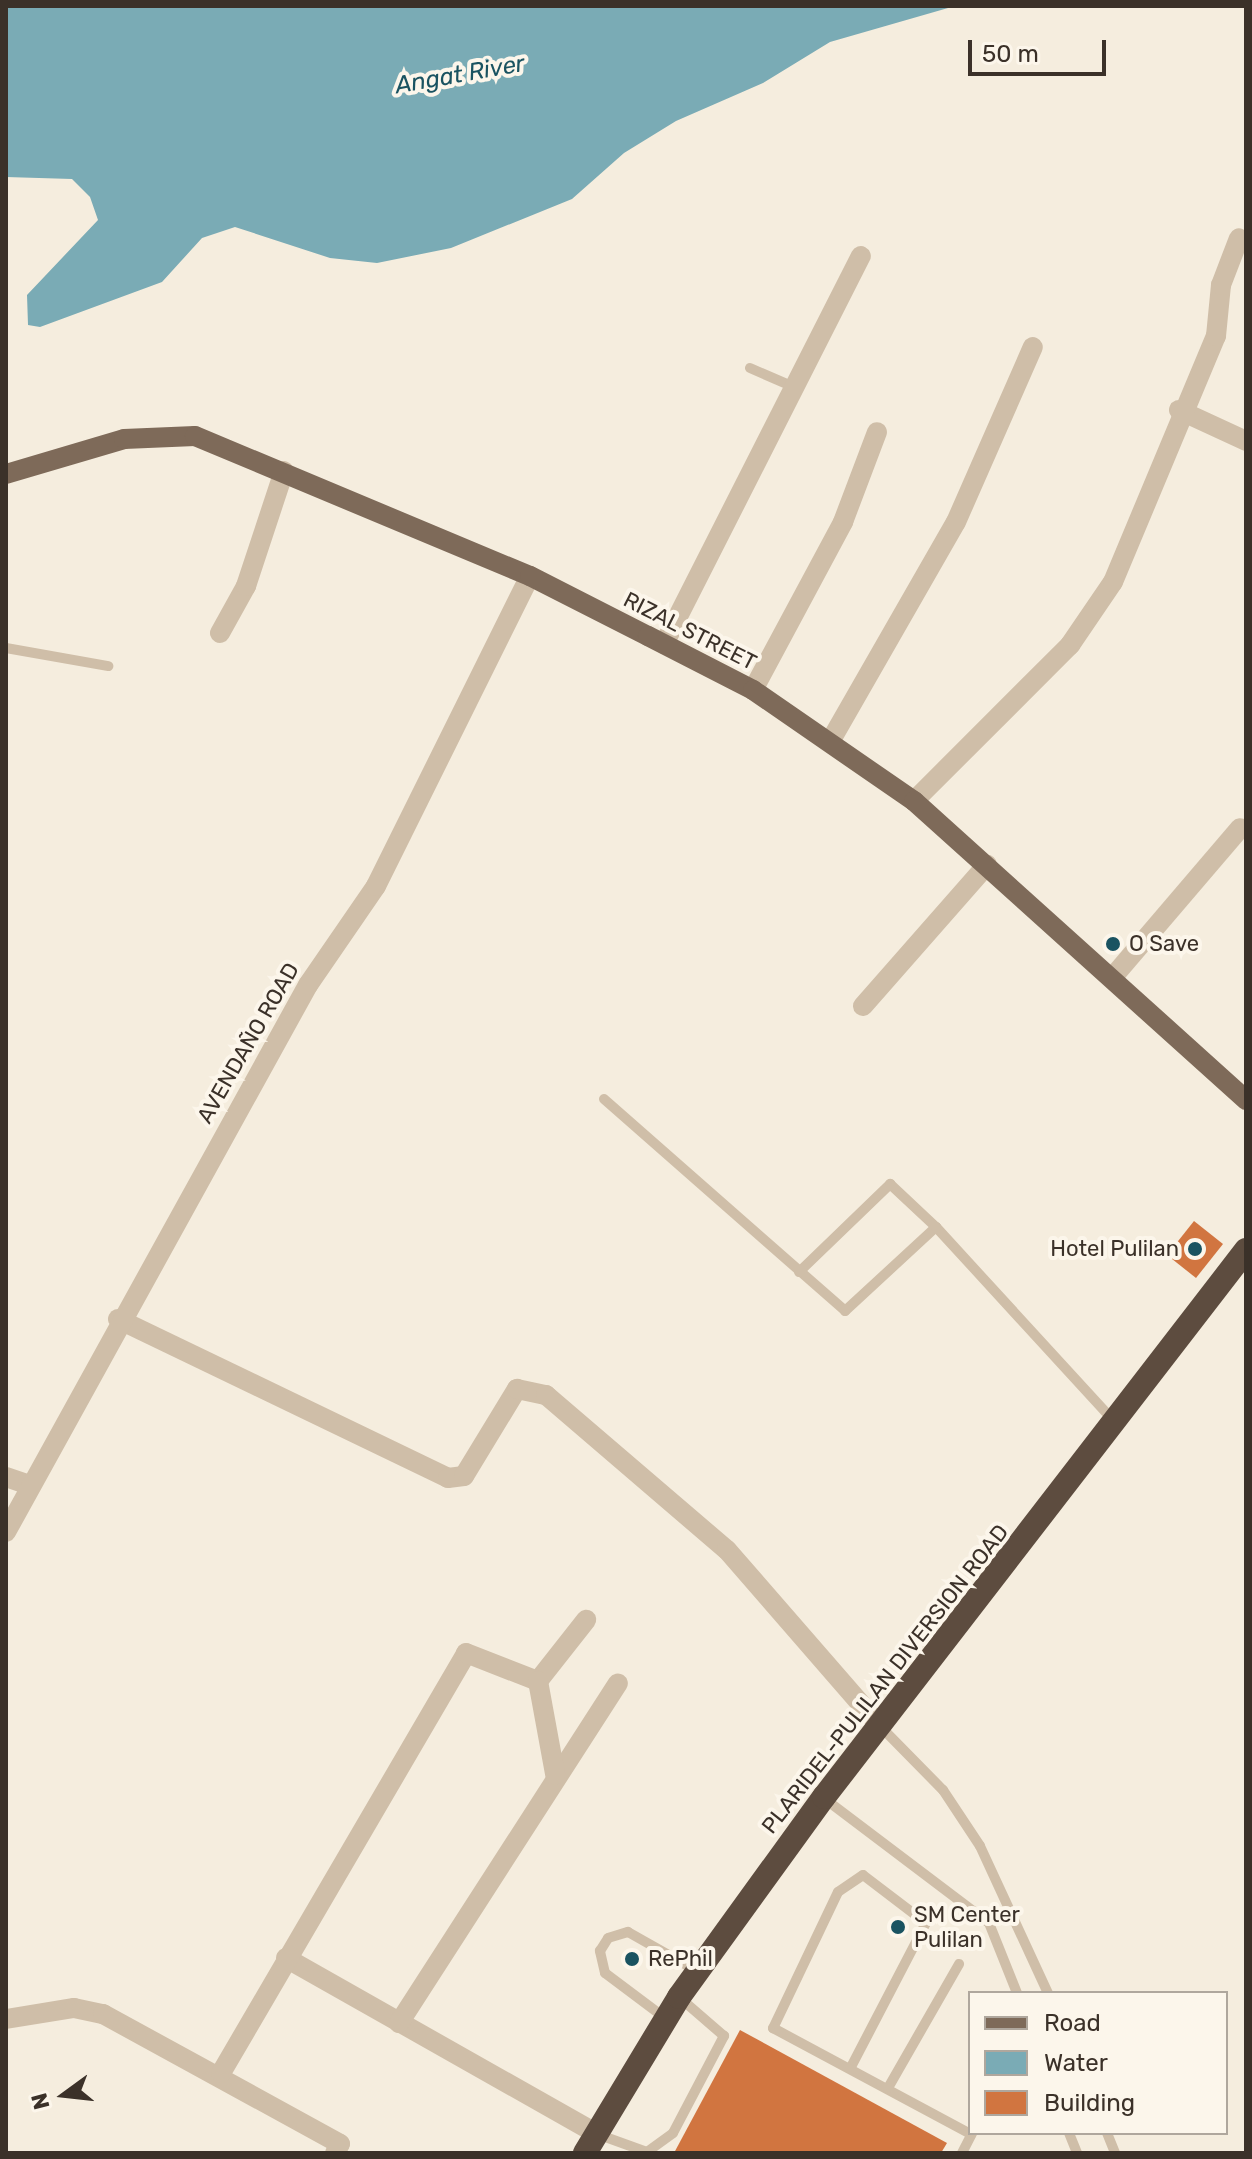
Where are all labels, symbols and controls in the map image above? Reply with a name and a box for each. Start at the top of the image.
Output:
scale bar [972,24,1110,74]
text: 50 m [982,40,1039,68]
water label: Angat River [393,49,527,101]
street label: RIZAL STREET [619,586,761,676]
place label: O Save [1129,931,1199,957]
marker: O Save [1104,935,1122,953]
street label: AVENDAÑO ROAD [191,958,305,1128]
place label: Hotel Pulilan [1050,1236,1179,1262]
marker: Hotel Pulilan [1186,1240,1204,1258]
street label: PLARIDEL-PULILAN DIVERSION ROAD [756,1519,1014,1839]
place label: SM Center Pulilan [914,1901,1020,1952]
marker: SM Center Pulilan [889,1918,907,1936]
place label: RePhil [648,1946,713,1972]
marker: RePhil [623,1950,641,1968]
legend [968,1991,1228,2135]
text: Road [1044,2009,1101,2037]
text: Water [1044,2049,1108,2077]
north arrow [24,2055,104,2135]
text: Building [1044,2089,1135,2117]
text: N [25,2090,55,2112]

